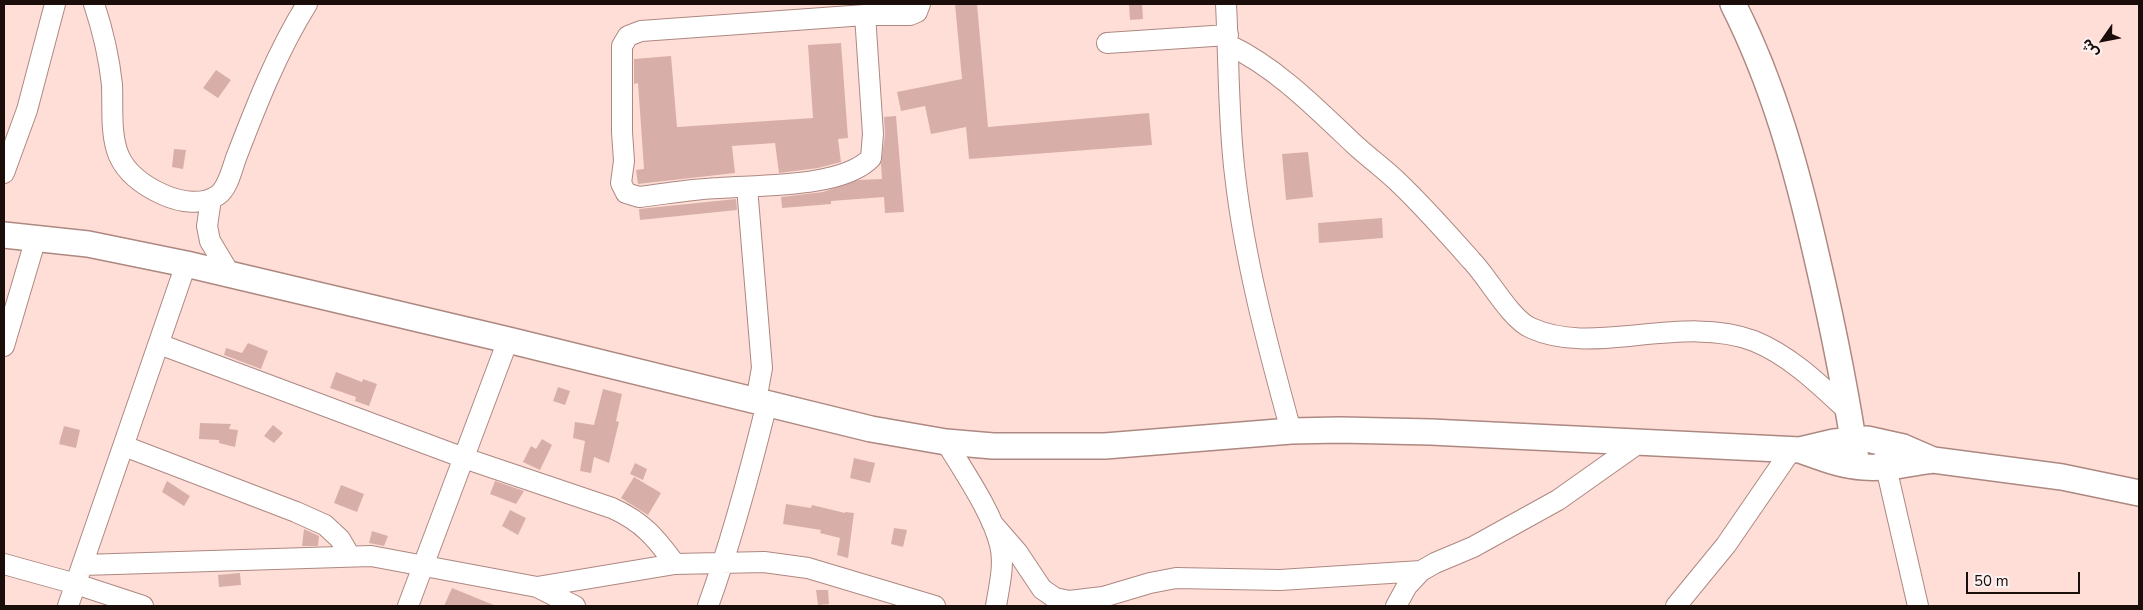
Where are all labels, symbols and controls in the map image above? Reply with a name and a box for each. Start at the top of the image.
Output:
north arrow [2078,15,2128,65]
text: ش [2077,35,2103,62]
scale bar [1968,562,2082,594]
text: 50 m [1974,571,2009,591]

